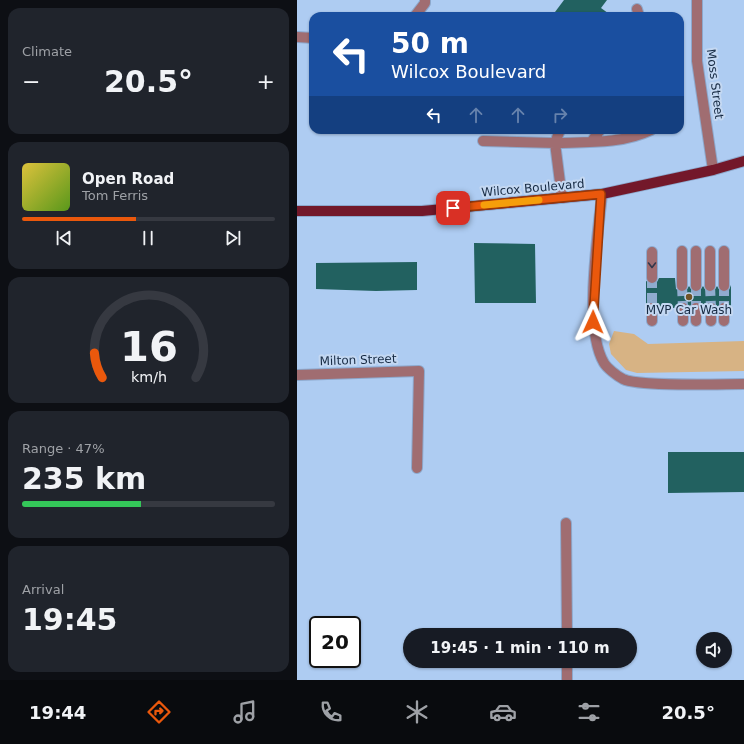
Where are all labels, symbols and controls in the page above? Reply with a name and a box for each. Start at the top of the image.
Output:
text: 50 m [391,27,469,60]
icon: left [325,28,377,80]
text: Climate [22,44,72,59]
street label: Moss Street [704,48,726,120]
text: Wilcox Boulevard [391,61,546,82]
text: 20.5° [104,64,193,99]
text: − [22,69,40,94]
text: + [257,69,275,94]
icon: left [423,104,445,126]
icon: ahead [465,104,487,126]
icon: ahead [507,104,529,126]
icon: right [549,104,571,126]
text: Open Road [82,170,174,188]
street label: Wilcox Boulevard [481,177,585,199]
text: Tom Ferris [82,188,148,203]
pin [436,191,470,225]
icon: arrive [442,197,464,219]
icon: previous [53,227,75,249]
icon: pause [137,227,159,249]
icon: next [222,227,244,249]
one-way arrow [648,262,656,268]
marker: MVP Car Wash [684,292,694,302]
position arrow [572,301,614,343]
place label: MVP Car Wash [646,303,732,317]
text: 16 [120,322,177,371]
street label: Milton Street [319,352,397,368]
text: km/h [130,369,167,385]
text: Range · 47% [22,441,105,456]
text: 235 km [22,461,146,496]
text: Arrival [22,582,64,597]
text: 19:45 [22,602,118,637]
speed limit sign: 20 [309,616,361,668]
map controls [696,632,732,668]
button: sound [696,632,732,668]
text: 19:45 · 1 min · 110 m [430,639,610,657]
icon: directions [145,698,173,726]
icon: music [231,698,259,726]
icon: phone [317,698,345,726]
icon: climate [403,698,431,726]
icon: car [489,698,517,726]
icon: filters [575,698,603,726]
text: 19:44 [29,702,86,723]
text: 20.5° [661,702,715,723]

